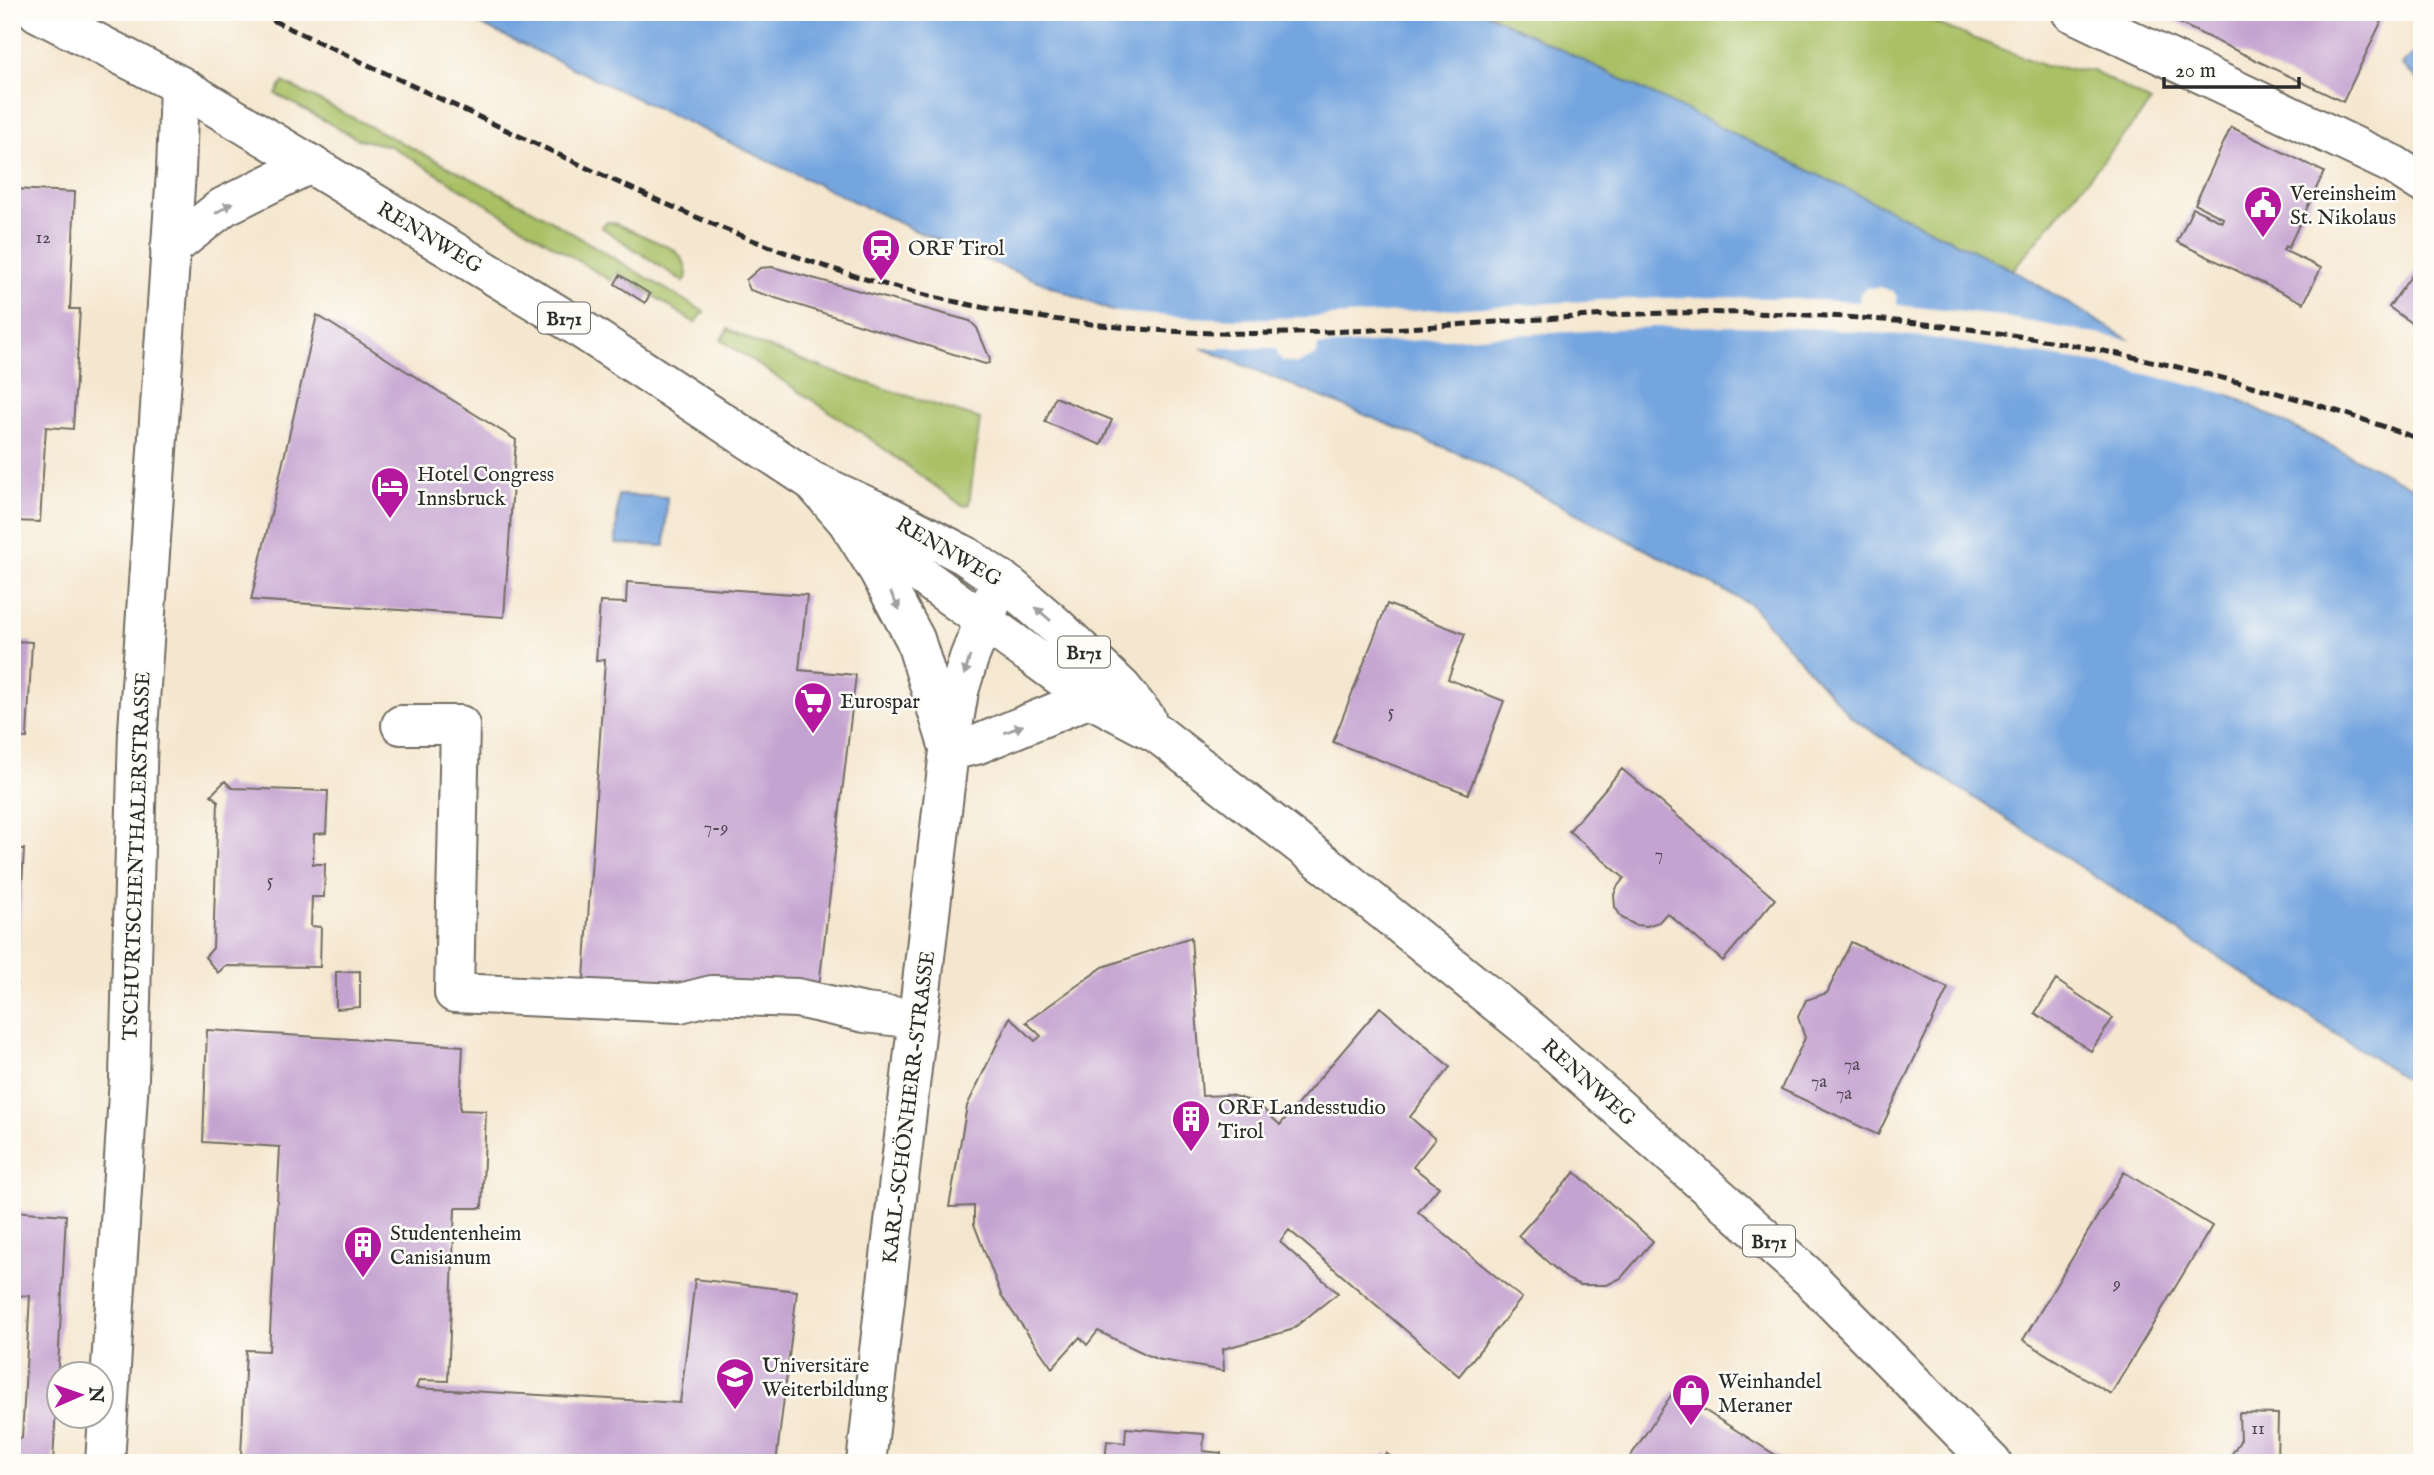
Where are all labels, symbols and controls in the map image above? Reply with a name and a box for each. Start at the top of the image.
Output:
scale bar [2164,46,2299,90]
text: 20 m [2175,58,2216,85]
place label: Vereinsheim St. Nikolaus [2289,181,2396,232]
public building icon: Vereinsheim St. Nikolaus [2242,184,2284,239]
street label: RENNWEG [372,196,487,280]
one-way arrow [215,201,234,214]
house number: 12 [35,227,51,250]
station icon: ORF Tirol [860,227,902,282]
place label: ORF Tirol [908,236,1005,263]
road number: B171 [538,302,590,334]
place label: Hotel Congress Innsbruck [417,462,554,513]
hotel icon: Hotel Congress Innsbruck [369,465,411,520]
street label: RENNWEG [890,511,1006,594]
one-way arrow [889,591,901,610]
one-way arrow [1034,607,1051,622]
road number: B171 [1058,636,1110,667]
one-way arrow [961,655,971,676]
street label: TSCHURTSCHENTHALERSTRASSE [118,671,157,1041]
supermarket icon: Eurospar [792,680,834,735]
place label: Eurospar [840,689,920,716]
house number: 5 [1388,701,1395,724]
one-way arrow [1003,724,1024,735]
house number: 7-9 [704,817,728,840]
house number: 7 [1655,844,1663,867]
house number: 5 [267,870,274,893]
street label: KARL-SCHÖNHERR-STRASSE [877,949,942,1265]
street label: RENNWEG [1535,1034,1641,1133]
house number: 7a [1844,1054,1860,1077]
house number: 7a [1811,1071,1827,1094]
house number: 7a [1836,1083,1852,1106]
place label: ORF Landesstudio Tirol [1218,1095,1386,1146]
building icon: ORF Landesstudio Tirol [1170,1098,1212,1153]
place label: Studentenheim Canisianum [390,1221,521,1272]
building icon: Studentenheim Canisianum [342,1224,384,1279]
road number: B171 [1743,1226,1795,1256]
house number: 9 [2112,1273,2121,1296]
place label: Universitäre Weiterbildung [762,1353,888,1404]
school or university icon: Universitäre Weiterbildung [714,1356,756,1411]
north arrow [46,1360,116,1430]
place label: Weinhandel Meraner [1718,1369,1822,1420]
shop icon: Weinhandel Meraner [1670,1372,1712,1427]
text: N [83,1385,107,1404]
house number: 11 [2251,1418,2265,1441]

